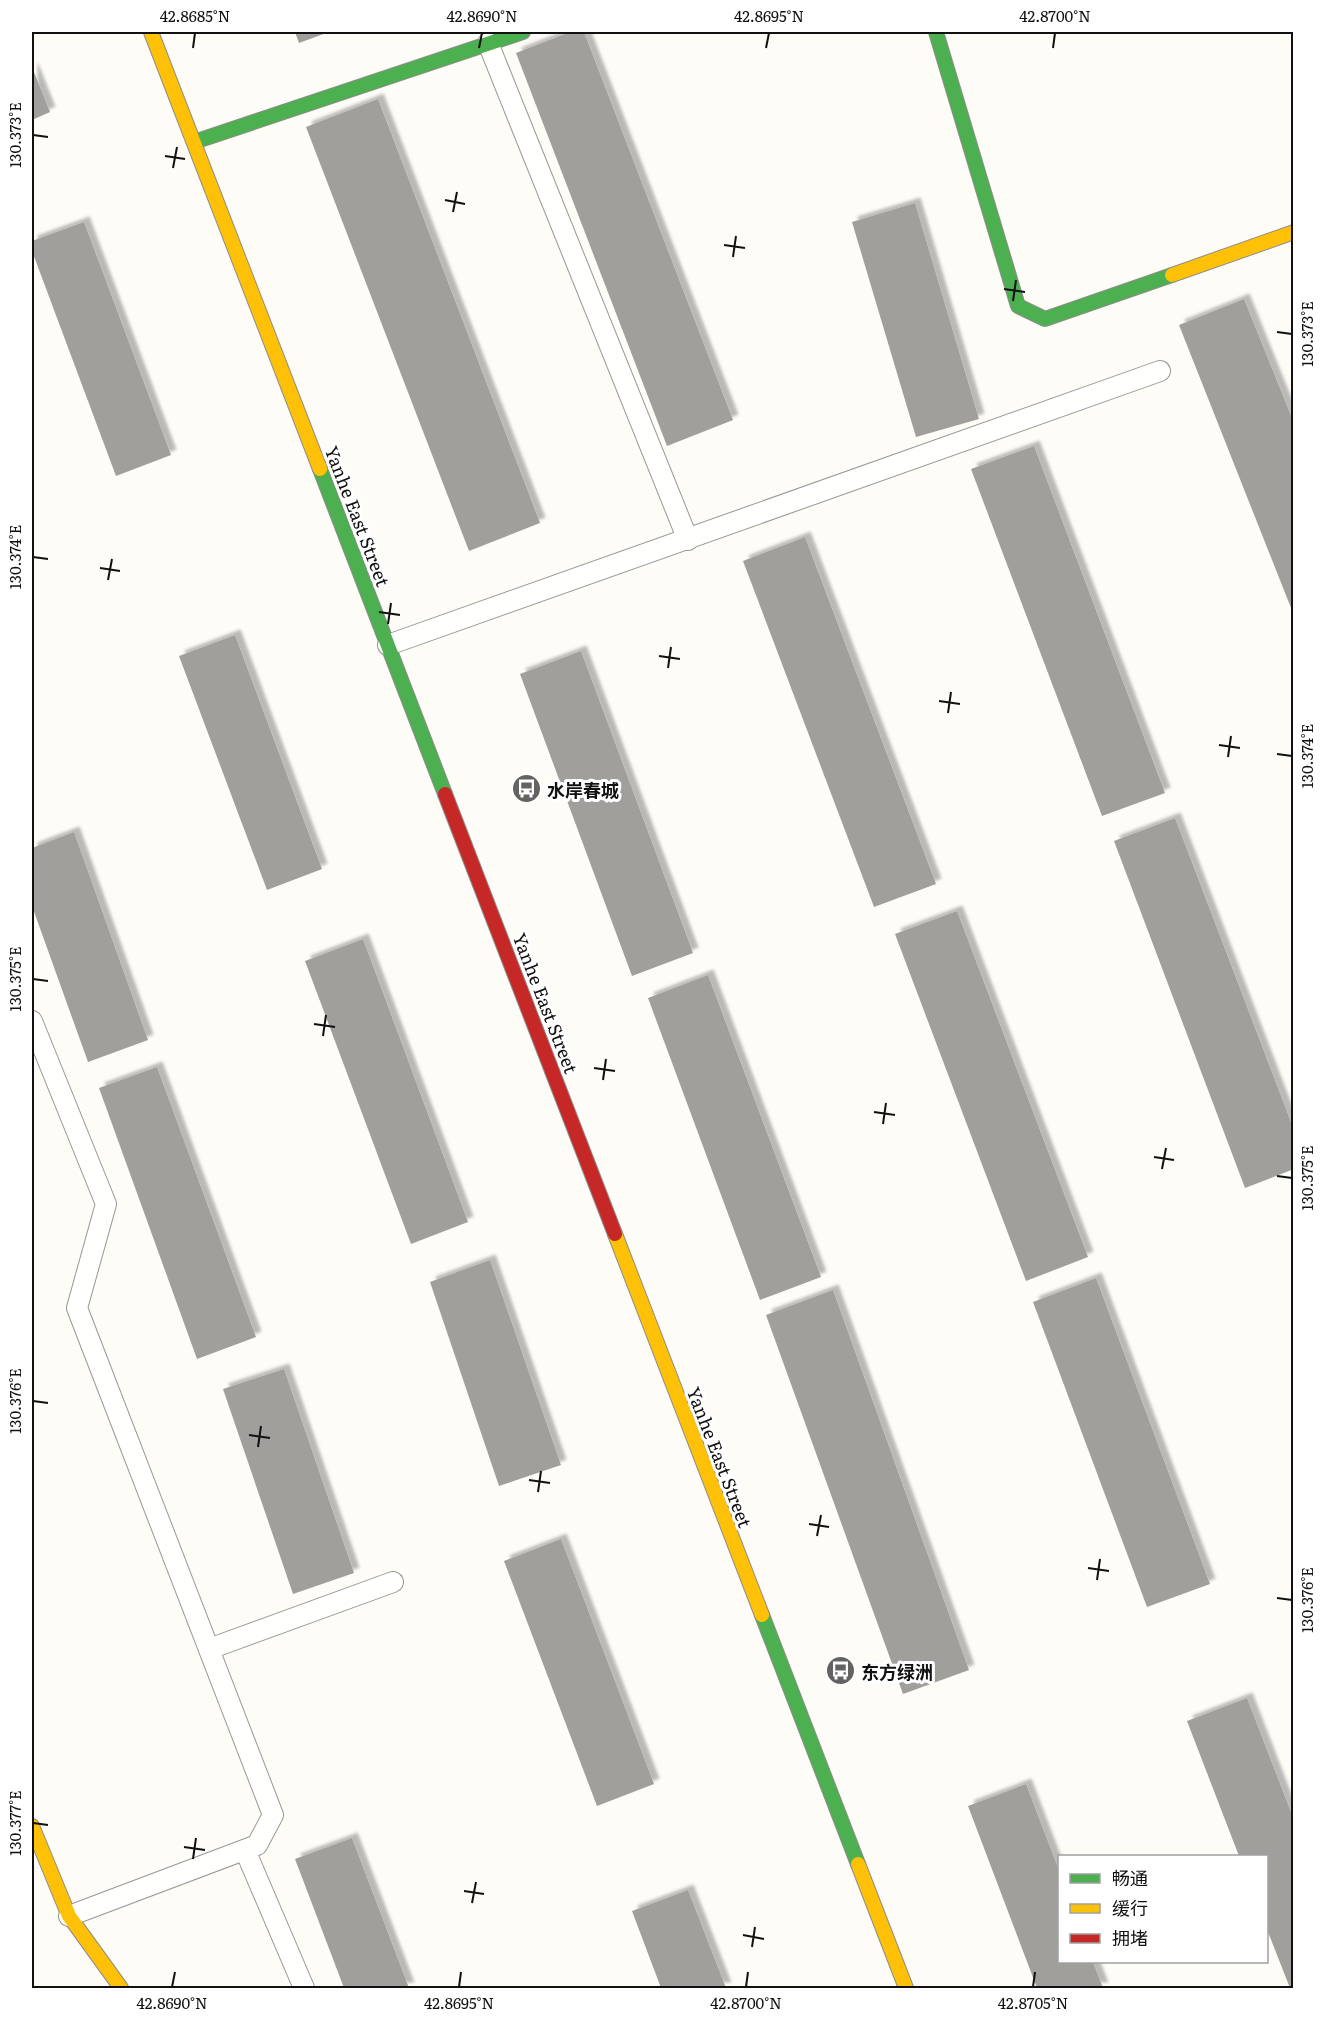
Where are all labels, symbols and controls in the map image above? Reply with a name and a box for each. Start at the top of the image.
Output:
text: 42.8685°N [160,4,230,27]
text: 42.8690°N [446,4,518,27]
text: 42.8695°N [734,4,804,27]
text: 42.8700°N [1019,4,1091,27]
text: 130.373°E [3,102,26,168]
text: 130.373°E [1295,301,1318,367]
street label: Yanhe East Street [319,442,397,591]
text: 130.374°E [3,525,26,589]
text: 130.374°E [1295,724,1318,788]
bus stop icon: 水岸春城 [510,773,542,805]
place label: 水岸春城 [547,776,619,803]
street label: Yanhe East Street [507,929,585,1078]
text: 130.375°E [3,947,26,1011]
text: 130.375°E [1295,1146,1318,1210]
text: 130.376°E [3,1368,26,1434]
street label: Yanhe East Street [681,1383,759,1532]
text: 130.376°E [1295,1567,1318,1633]
bus stop icon: 东方绿洲 [824,1655,856,1687]
place label: 东方绿洲 [861,1658,933,1685]
text: 130.377°E [3,1790,26,1856]
legend [1058,1855,1268,1963]
text: 畅通 [1112,1864,1148,1891]
text: 缓行 [1112,1894,1148,1921]
text: 拥堵 [1112,1924,1148,1951]
text: 42.8690°N [136,1991,208,2014]
text: 42.8695°N [424,1991,494,2014]
text: 42.8700°N [710,1991,782,2014]
text: 42.8705°N [998,1991,1068,2014]

